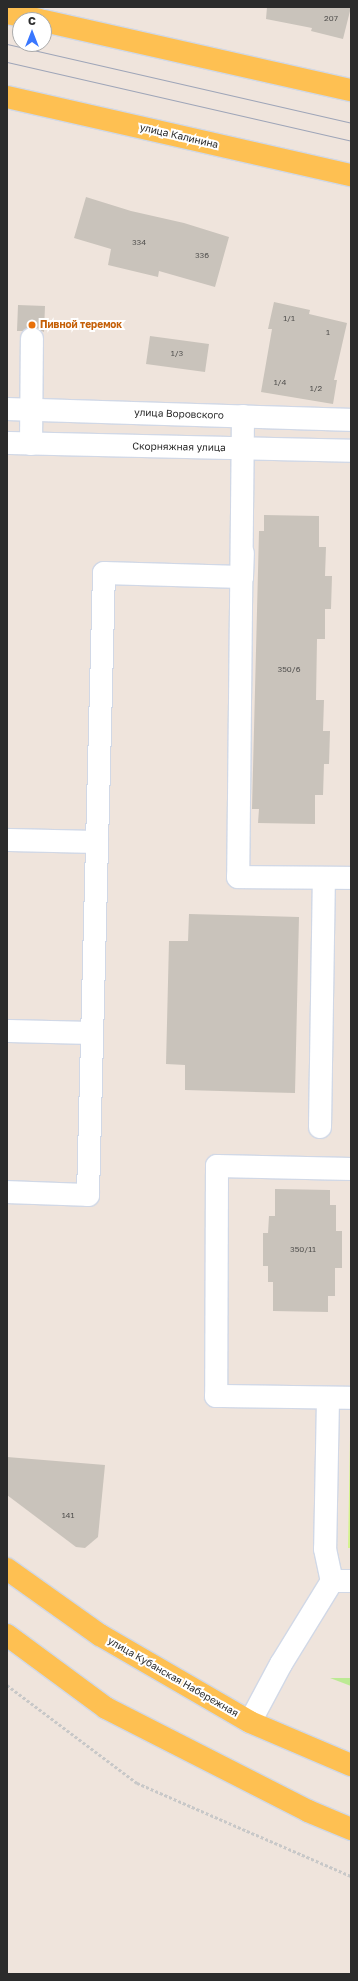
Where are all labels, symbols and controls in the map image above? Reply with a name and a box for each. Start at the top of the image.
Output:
north arrow [12,12,52,52]
text: С [28,14,36,27]
house number: 207 [324,14,338,24]
street label: улица Калинина [139,121,219,151]
house number: 334 [132,238,146,248]
house number: 336 [195,251,209,261]
house number: 1/1 [283,314,295,324]
place label: Пивной теремок [40,319,122,331]
marker: Пивной теремок [27,320,37,330]
house number: 1 [326,328,330,338]
house number: 1/3 [171,349,183,359]
house number: 1/4 [274,378,286,388]
house number: 1/2 [310,384,322,394]
street label: улица Воровского [134,406,224,422]
street label: Скорняжная улица [132,440,226,454]
house number: 350/6 [278,665,300,675]
house number: 350/11 [290,1245,316,1255]
house number: 141 [62,1511,74,1521]
street label: улица Кубанская Набережная [106,1635,240,1719]

